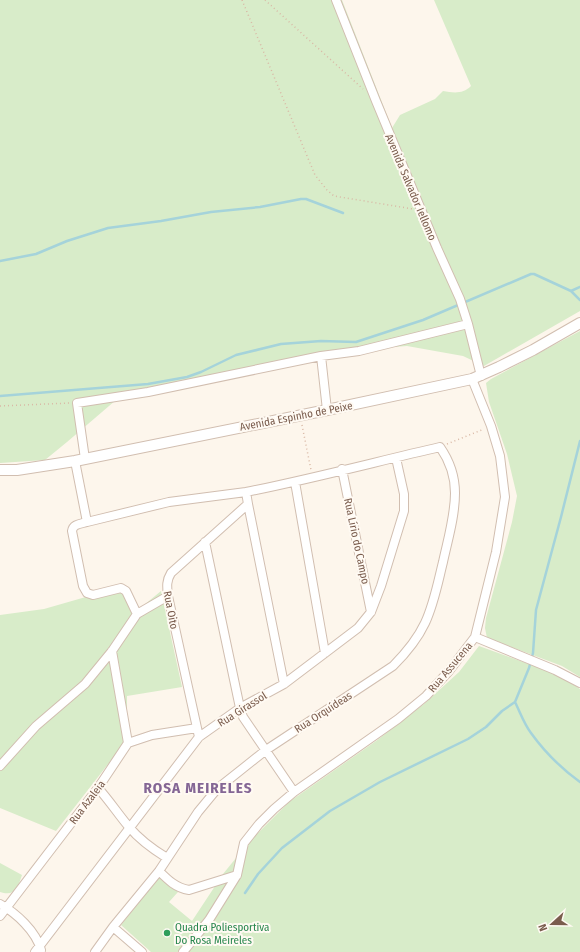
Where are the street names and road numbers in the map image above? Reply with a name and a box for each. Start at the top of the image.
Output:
street label: Avenida Salvador Iellomo [382,132,439,243]
street label: Avenida Espinho de Peixe [239,399,354,434]
street label: Rua Lírio do Campo [341,497,372,585]
street label: Rua Oito [160,590,181,630]
street label: Rua Assucena [426,640,475,695]
street label: Rua Girassol [215,689,269,730]
street label: Rua Orquídeas [292,689,355,736]
street label: Rua Azaleia [67,778,108,827]

